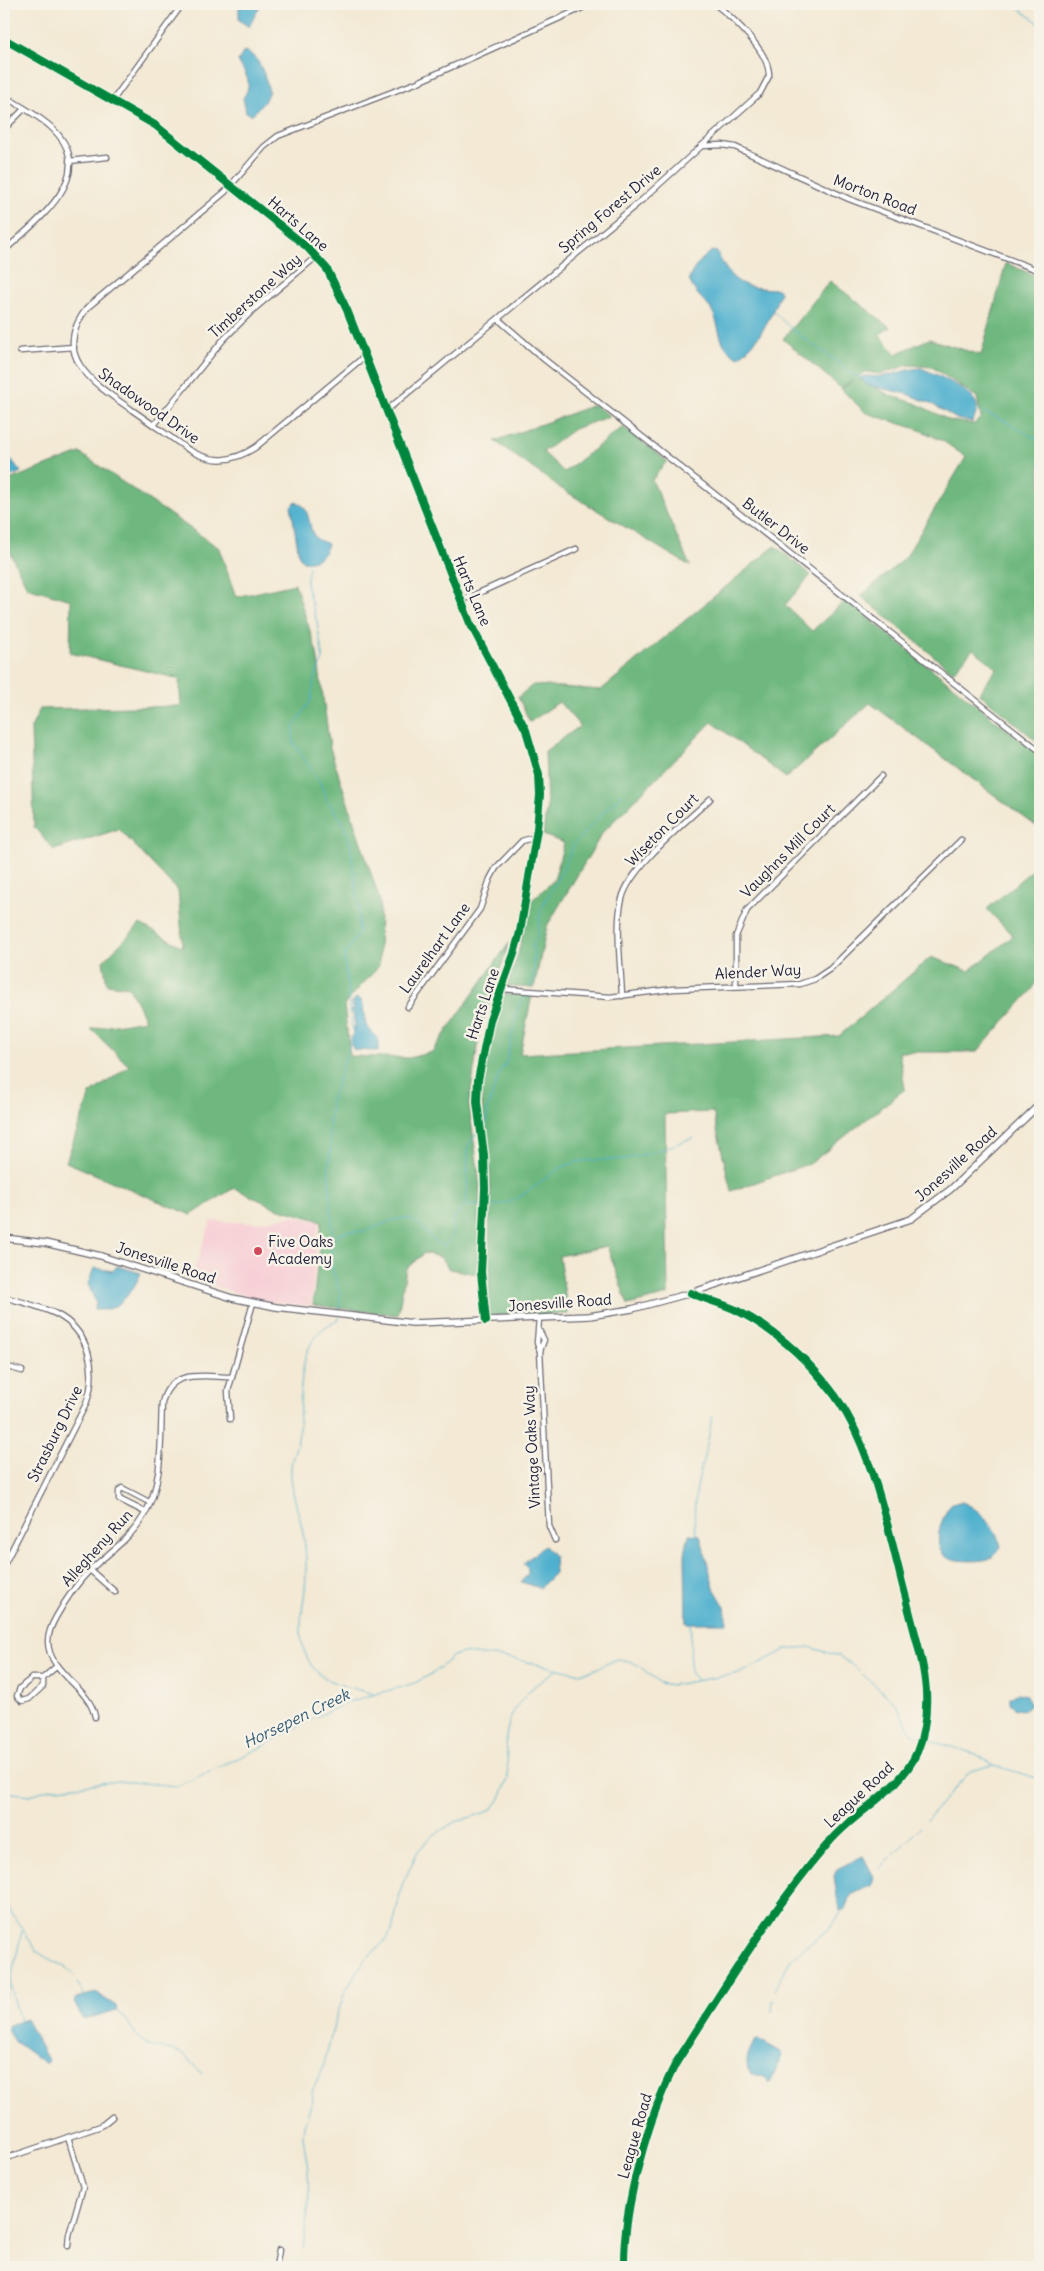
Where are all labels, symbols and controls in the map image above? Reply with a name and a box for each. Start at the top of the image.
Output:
street label: Spring Forest Drive [555,160,665,257]
street label: Morton Road [831,170,920,219]
street label: Harts Lane [264,192,333,255]
street label: Timberstone Way [205,249,305,342]
street label: Shadowood Drive [95,364,204,448]
street label: Butler Drive [739,493,814,558]
street label: Harts Lane [449,553,496,629]
street label: Wiseton Court [621,789,702,870]
street label: Vaughns Mill Court [736,799,839,902]
street label: Laurelhart Lane [395,899,474,997]
street label: Alender Way [714,960,802,983]
street label: Harts Lane [462,966,503,1042]
street label: Jonesville Road [911,1122,1001,1205]
place label: Five Oaks Academy [268,1232,334,1268]
street label: Jonesville Road [114,1237,219,1288]
marker: Five Oaks Academy [252,1245,264,1257]
street label: Jonesville Road [508,1289,613,1316]
street label: Strasburg Drive [23,1382,86,1485]
street label: Vintage Oaks Way [519,1385,544,1509]
street label: Allegheny Run [57,1505,136,1590]
water label: Horsepen Creek [240,1683,354,1752]
street label: League Road [820,1757,898,1832]
street label: League Road [613,2091,656,2181]

